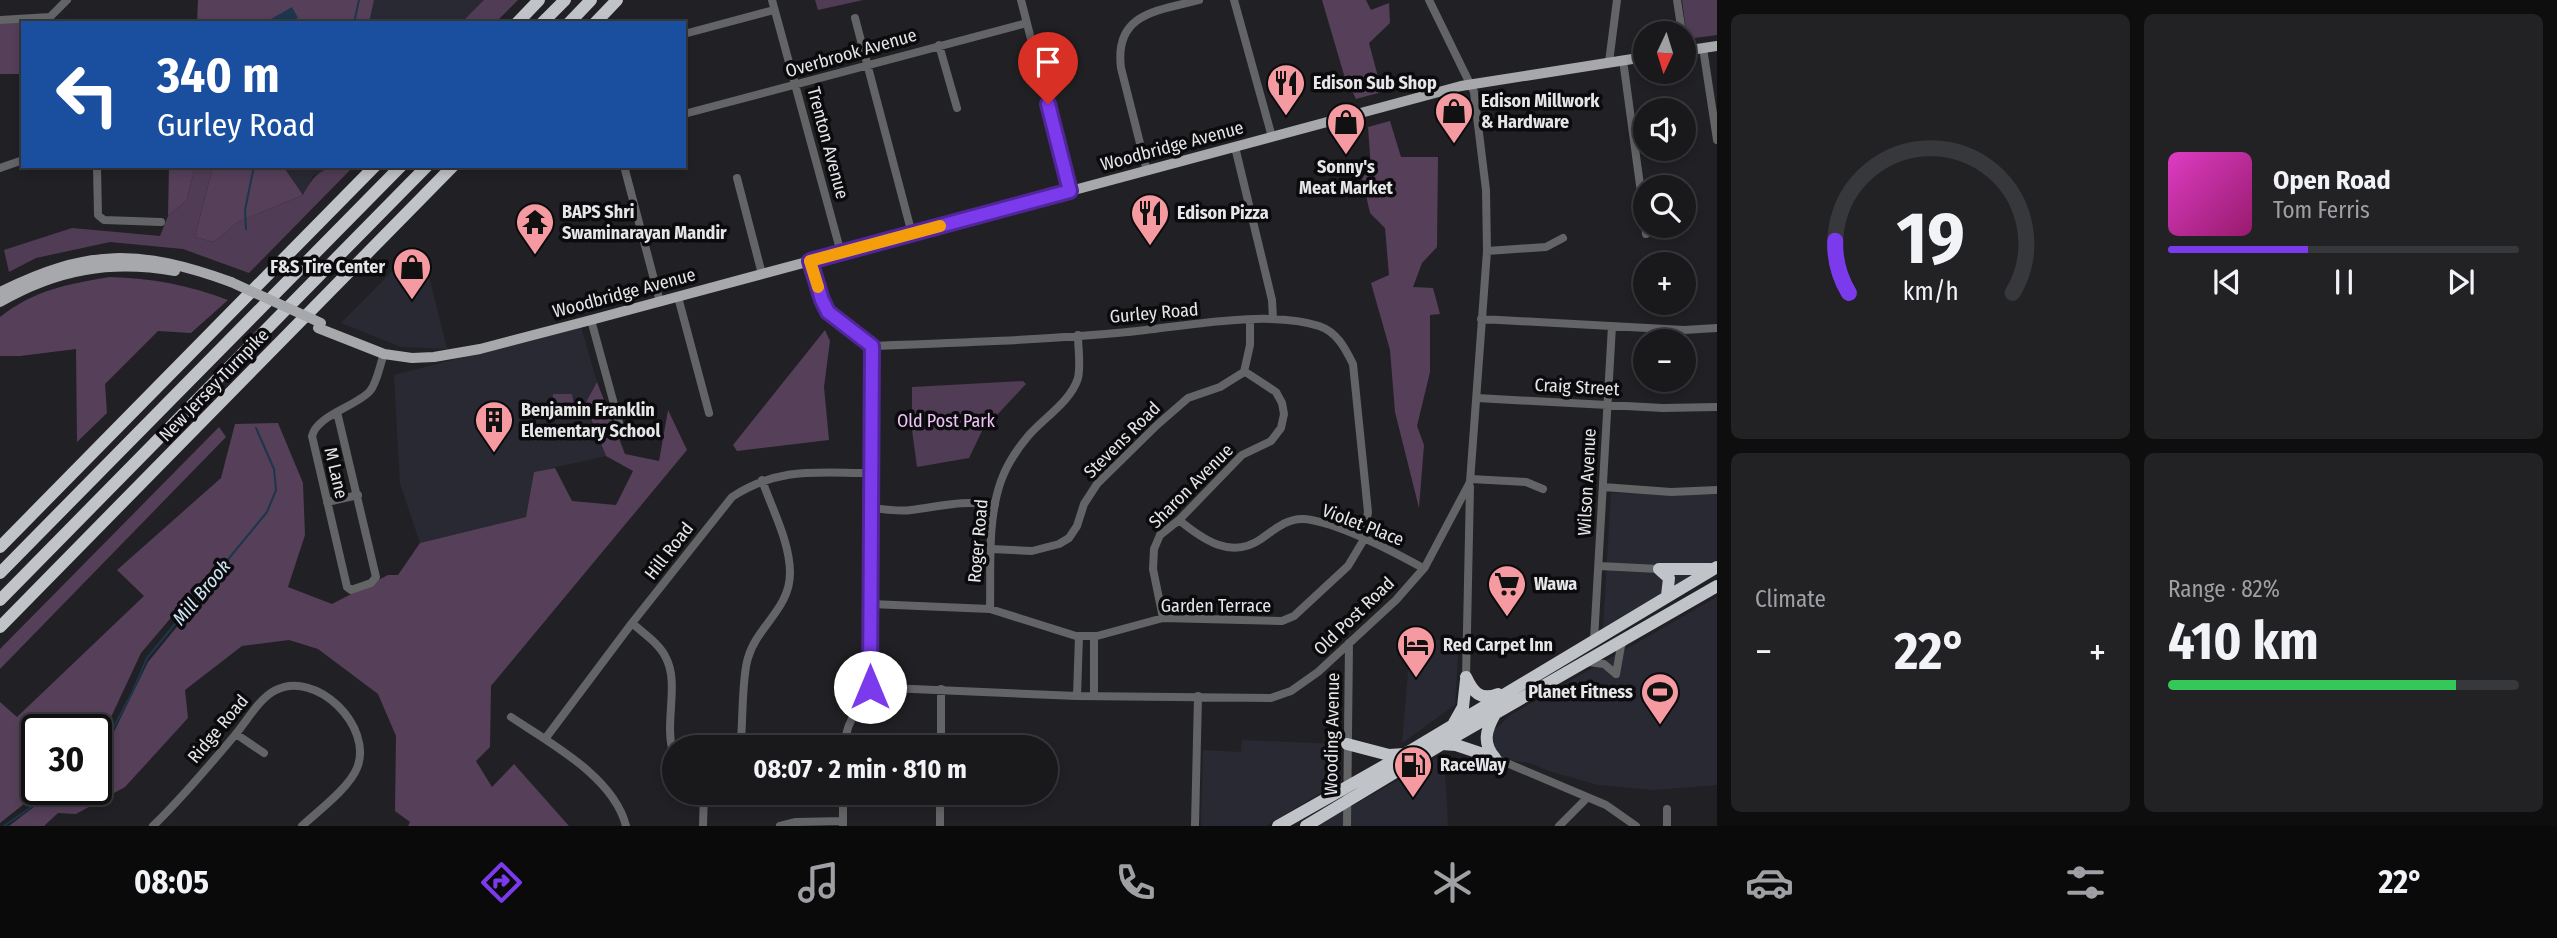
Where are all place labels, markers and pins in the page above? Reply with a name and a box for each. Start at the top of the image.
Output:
pin [1018,32,1078,104]
restaurant icon: Edison Sub Shop [1265,62,1307,117]
place label: Edison Sub Shop [1313,72,1437,94]
shop icon: Edison Millwork & Hardware [1433,90,1475,145]
place label: Edison Millwork & Hardware [1481,90,1600,133]
shop icon: Sonny's Meat Market [1325,101,1367,156]
place label: Sonny's Meat Market [1299,156,1394,199]
restaurant icon: Edison Pizza [1129,192,1171,247]
temple icon: BAPS Shri Swaminarayan Mandir [514,201,556,256]
place label: BAPS Shri Swaminarayan Mandir [562,201,727,244]
place label: Edison Pizza [1177,202,1269,224]
shop icon: F&S Tire Center [391,246,433,301]
place label: F&S Tire Center [270,256,385,278]
building icon: Benjamin Franklin Elementary School [473,399,515,454]
place label: Benjamin Franklin Elementary School [521,399,660,442]
supermarket icon: Wawa [1486,563,1528,618]
place label: Wawa [1534,573,1577,595]
hotel icon: Red Carpet Inn [1395,624,1437,679]
place label: Red Carpet Inn [1443,634,1553,656]
sports icon: Planet Fitness [1639,671,1681,726]
place label: Planet Fitness [1528,681,1633,703]
fuel station icon: RaceWay [1392,744,1434,799]
place label: RaceWay [1440,754,1507,776]

